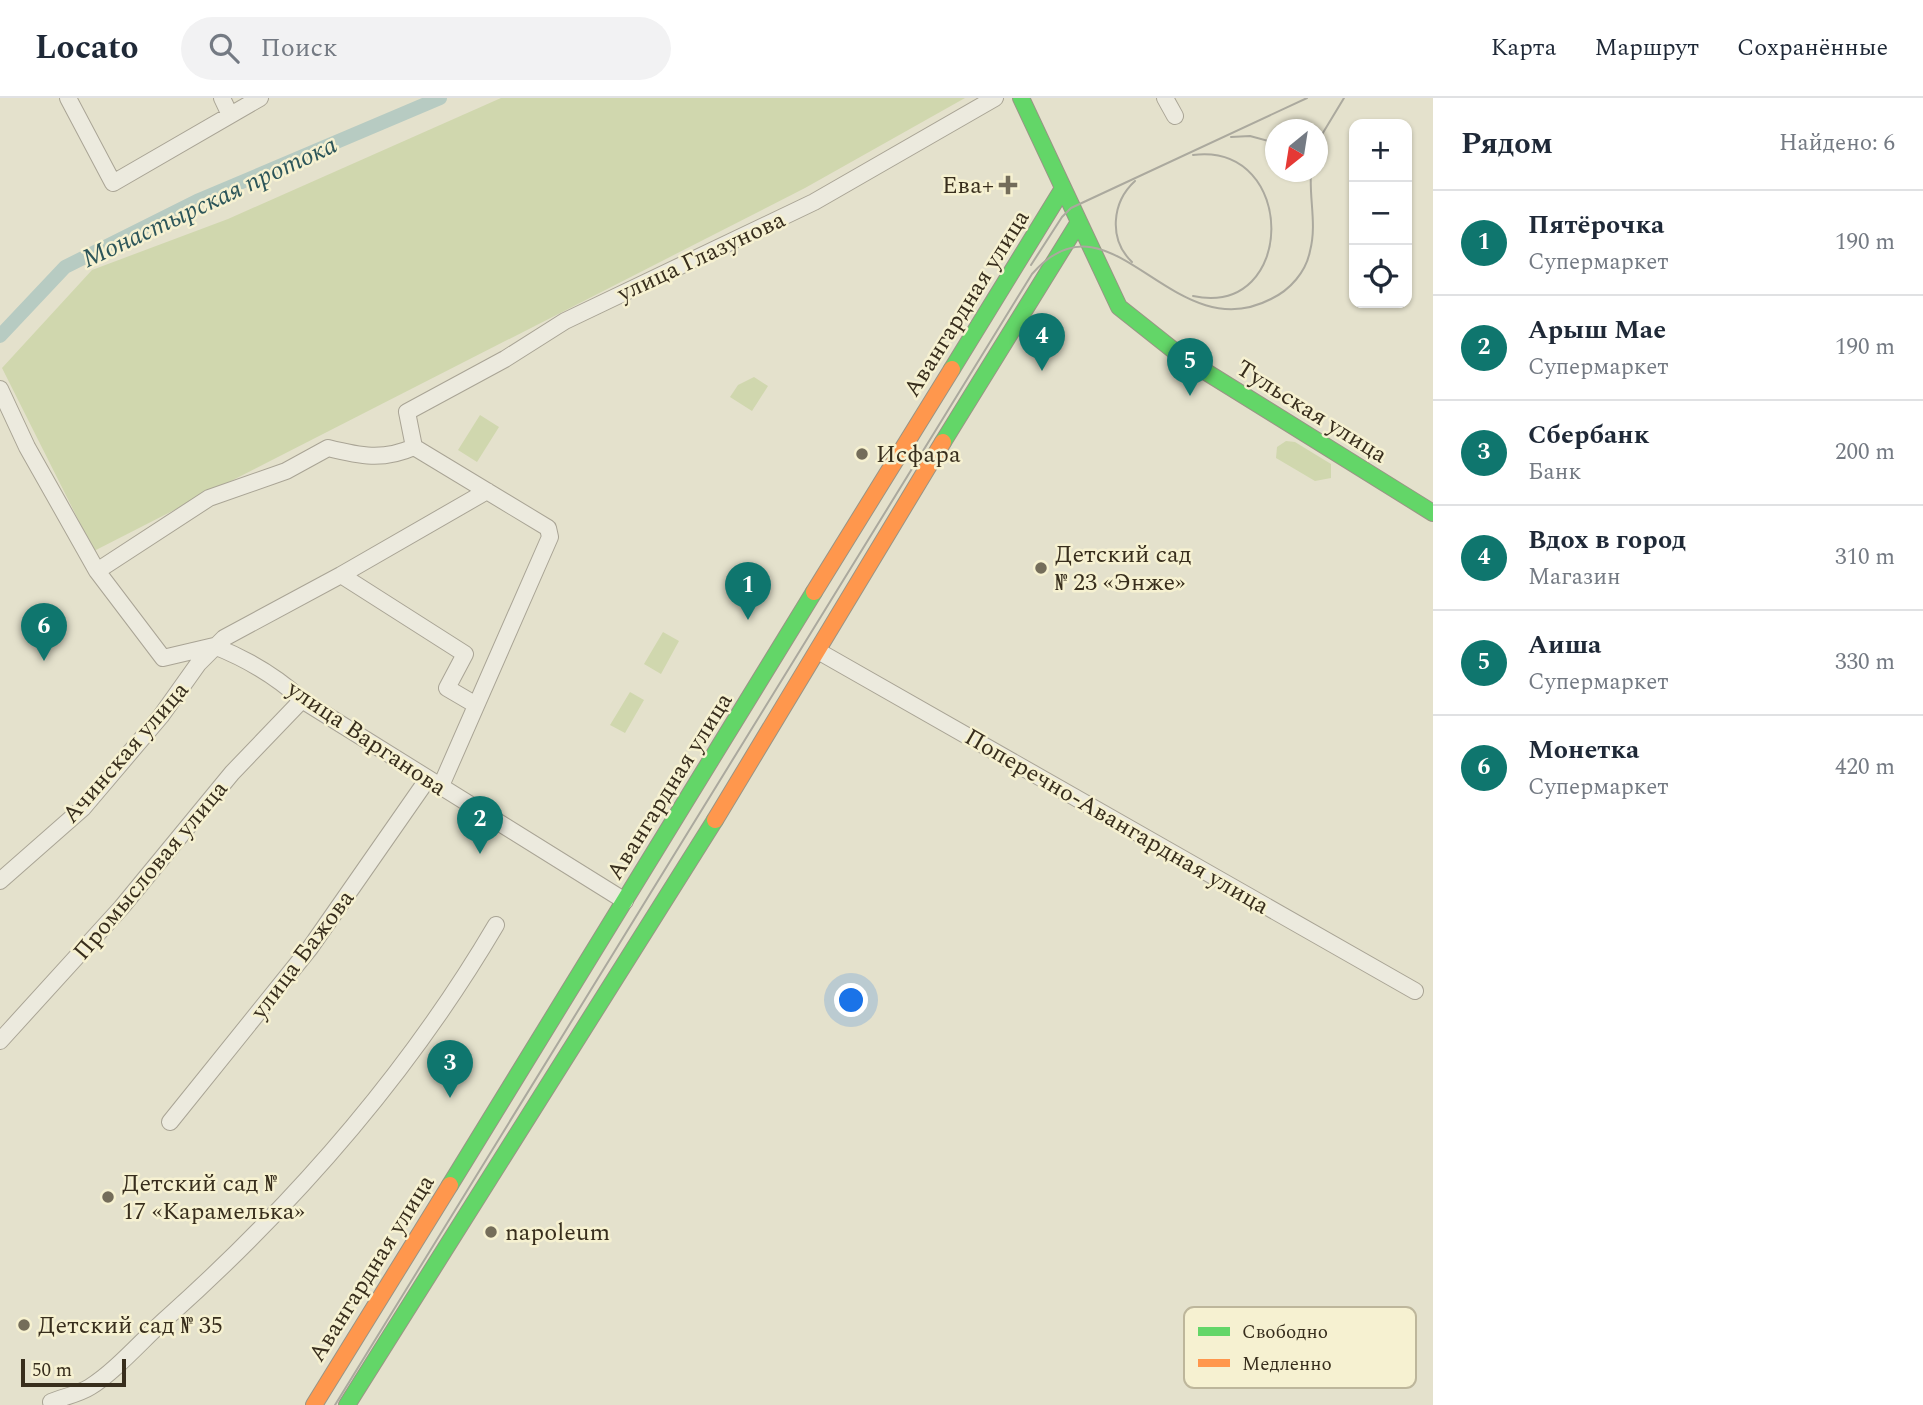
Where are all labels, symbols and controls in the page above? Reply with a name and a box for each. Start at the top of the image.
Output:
search box [181,17,671,80]
text: Locato [35,23,139,73]
text: Поиск [261,28,337,68]
icon: search [205,29,243,67]
text: Карта [1491,30,1556,66]
text: Маршрут [1594,30,1699,66]
text: Сохранённые [1737,30,1888,66]
north arrow [1265,119,1328,182]
map controls [1349,119,1412,308]
button: + [1349,119,1412,182]
text: Рядом [1461,121,1553,167]
water label: Монастырская протока [75,125,344,279]
text: Найдено: 6 [1779,126,1895,161]
place label: Ева+ [942,168,994,204]
marker: Ева+ [1000,177,1016,193]
button: − [1349,182,1412,245]
street label: улица Глазунова [610,202,792,312]
street label: Авангардная улица [895,202,1039,404]
text: Пятёрочка [1528,205,1664,245]
text: 1 [1478,225,1490,260]
text: 190 m [1835,225,1895,260]
button: locate [1349,245,1412,308]
text: Супермаркет [1528,245,1669,280]
text: Арыш Мае [1528,310,1666,350]
pin: 4 [1019,313,1065,371]
text: 2 [1478,330,1490,365]
text: 190 m [1835,330,1895,365]
pin: 5 [1167,338,1213,396]
text: Супермаркет [1528,350,1669,385]
street label: Тульская улица [1229,351,1394,473]
text: Сбербанк [1528,415,1649,455]
text: 3 [1478,435,1490,470]
text: 200 m [1835,435,1895,470]
place label: Исфара [876,437,961,473]
marker: Исфара [854,446,870,462]
text: Банк [1528,455,1581,490]
text: Вдох в город [1528,520,1686,560]
place label: Детский сад № 23 «Энже» [1055,537,1192,601]
text: 4 [1478,540,1490,575]
text: 310 m [1835,540,1895,575]
marker: Детский сад № 23 «Энже» [1033,560,1049,576]
text: Магазин [1528,560,1621,595]
pin: 1 [725,562,771,620]
pin: 6 [21,603,67,661]
text: Аиша [1528,625,1601,665]
text: 5 [1478,645,1490,680]
text: 330 m [1835,645,1895,680]
text: Супермаркет [1528,665,1669,700]
street label: улица Варганова [278,671,454,806]
street label: Ачинская улица [54,673,198,832]
street label: Авангардная улица [598,685,742,887]
street label: Поперечно-Авангардная улица [957,720,1276,924]
text: Монетка [1528,730,1639,770]
text: 6 [1478,750,1490,785]
text: 420 m [1835,750,1895,785]
text: Супермаркет [1528,770,1669,805]
street label: Промысловая улица [65,773,237,969]
pin: 2 [457,796,503,854]
street label: улица Бажова [241,882,364,1028]
your location [834,983,868,1017]
pin: 3 [427,1040,473,1098]
place label: Детский сад № 17 «Карамелька» [122,1166,305,1230]
street label: Авангардная улица [300,1167,444,1369]
marker: Детский сад № 17 «Карамелька» [100,1189,116,1205]
place label: napoleum [505,1215,610,1251]
marker: napoleum [483,1224,499,1240]
legend [1184,1307,1416,1388]
place label: Детский сад № 35 [38,1308,223,1344]
marker: Детский сад № 35 [16,1317,32,1333]
text: Свободно [1242,1318,1328,1347]
text: Медленно [1242,1350,1332,1379]
scale bar [21,1356,126,1388]
text: 50 m [32,1356,72,1385]

